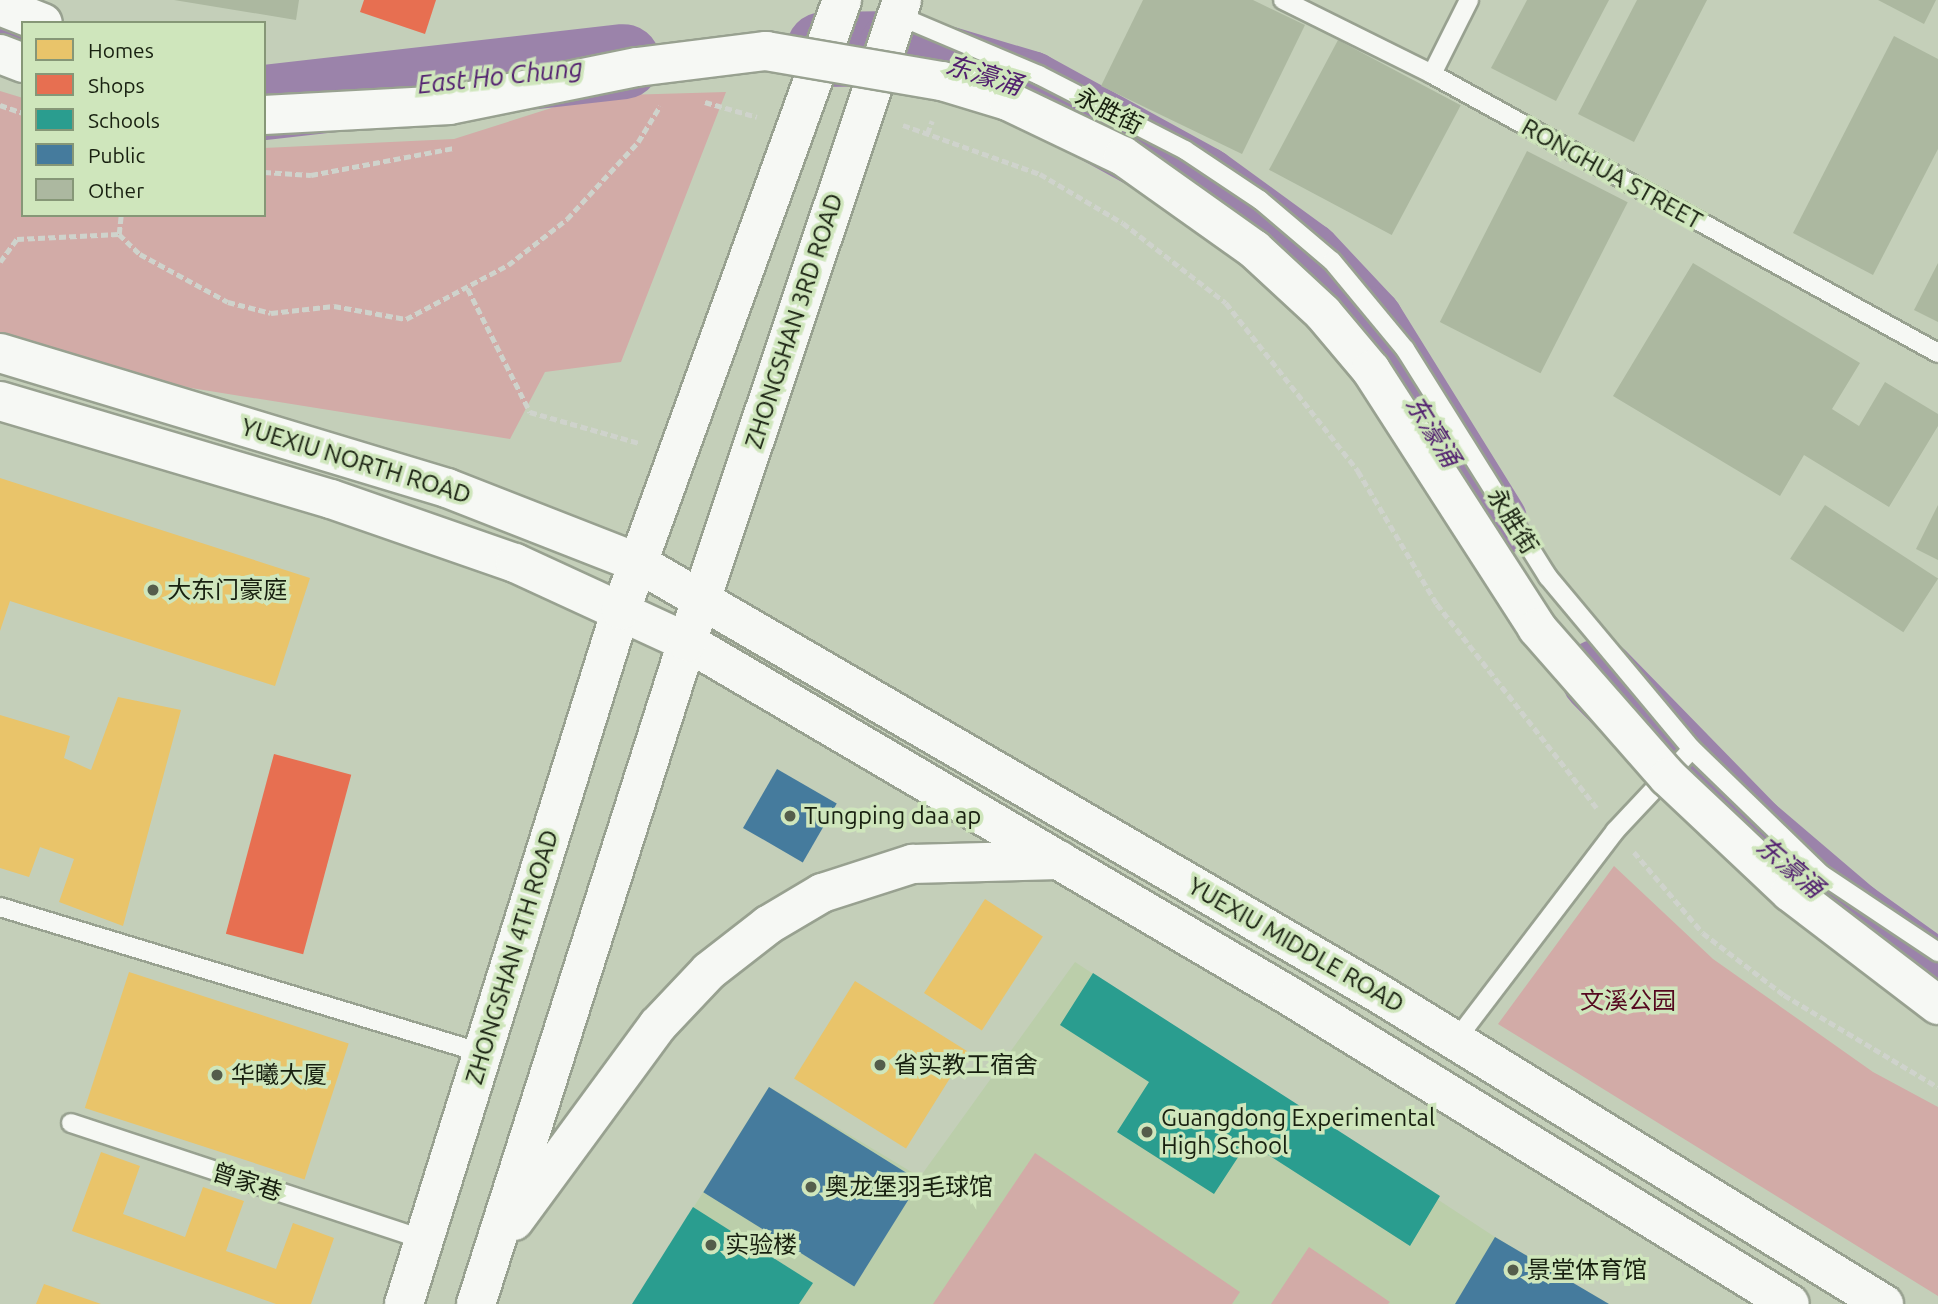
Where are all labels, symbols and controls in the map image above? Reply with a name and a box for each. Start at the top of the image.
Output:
legend [21,21,266,217]
text: Homes [88,38,154,62]
water label: 东濠涌 [942,49,1026,101]
water label: East Ho Chung [416,52,584,100]
text: Shops [88,73,145,97]
street label: 永胜街 [1070,82,1148,140]
text: Schools [88,108,160,132]
street label: RONGHUA STREET [1517,112,1707,236]
text: Public [88,143,145,167]
text: Other [88,178,144,202]
street label: ZHONGSHAN 3RD ROAD [739,190,849,452]
water label: 东濠涌 [1399,390,1467,472]
street label: YUEXIU NORTH ROAD [238,412,474,510]
street label: 永胜街 [1482,483,1544,559]
place label: 大东门豪庭 [167,576,287,604]
marker: 大东门豪庭 [145,582,161,598]
place label: Tungping daa ap [804,802,981,830]
marker: Tungping daa ap [782,808,798,824]
street label: ZHONGSHAN 4TH ROAD [460,826,564,1088]
water label: 东濠涌 [1750,830,1830,904]
street label: YUEXIU MIDDLE ROAD [1183,871,1409,1019]
park label: 文溪公园 [1580,987,1676,1015]
place label: 省实教工宿舍 [894,1051,1038,1079]
marker: 省实教工宿舍 [872,1057,888,1073]
place label: 华曦大厦 [231,1061,327,1089]
marker: 华曦大厦 [209,1067,225,1083]
place label: Guangdong Experimental High School [1161,1104,1435,1160]
marker: Guangdong Experimental High School [1139,1124,1155,1140]
street label: 曾家巷 [208,1157,286,1207]
place label: 奥龙堡羽毛球馆 [825,1173,993,1201]
marker: 奥龙堡羽毛球馆 [803,1179,819,1195]
place label: 实验楼 [725,1231,797,1259]
marker: 实验楼 [703,1237,719,1253]
place label: 景堂体育馆 [1527,1256,1647,1284]
marker: 景堂体育馆 [1505,1262,1521,1278]

